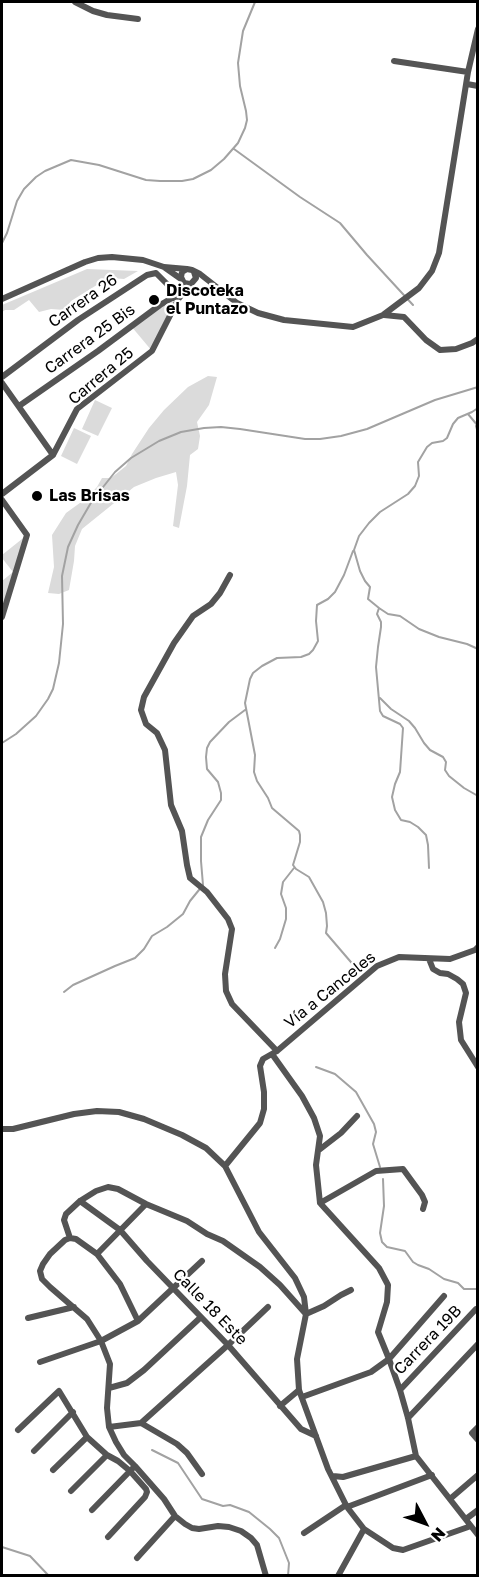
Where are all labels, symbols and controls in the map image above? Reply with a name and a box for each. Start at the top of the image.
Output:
street label: Carrera 26 [45,270,121,332]
place label: Discoteka el Puntazo [166,281,248,319]
marker: Discoteka el Puntazo [147,293,161,307]
street label: Carrera 25 Bis [41,300,139,378]
street label: Carrera 25 [64,343,138,409]
place label: Las Brisas [49,486,130,506]
marker: Las Brisas [30,489,44,503]
street label: Vía a Canceles [281,947,379,1033]
street label: Calle 18 Este [169,1265,251,1349]
street label: Carrera 19B [390,1301,466,1379]
north arrow [395,1493,455,1553]
text: N [427,1524,450,1546]

